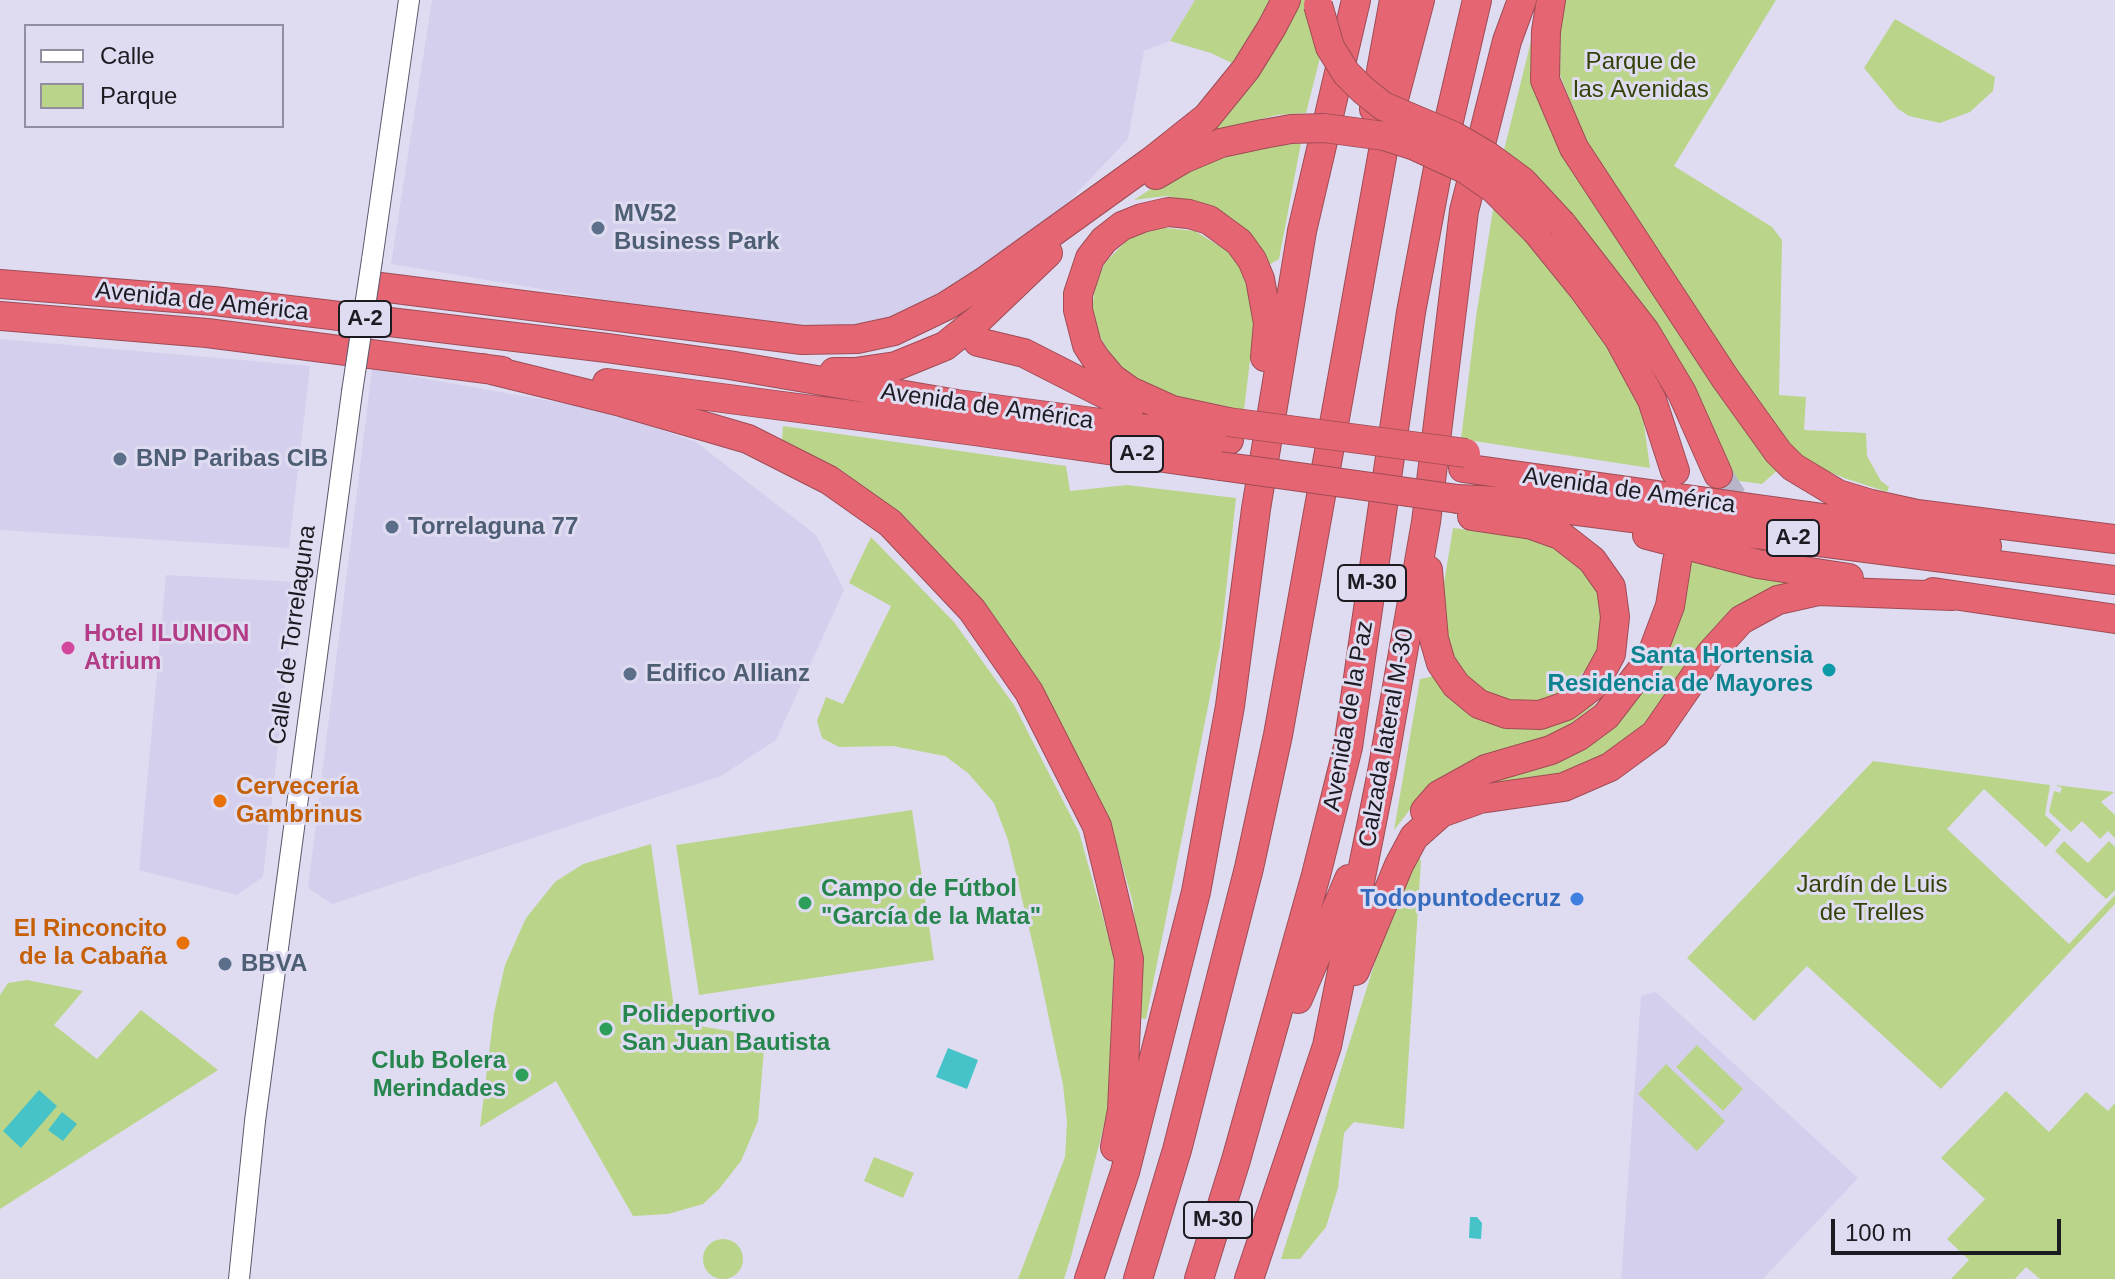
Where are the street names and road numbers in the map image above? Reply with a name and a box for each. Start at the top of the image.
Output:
street label: Avenida de América [94,276,310,328]
road number: A-2 [339,301,391,337]
street label: Avenida de América [879,378,1095,436]
road number: A-2 [1111,436,1163,472]
street label: Avenida de América [1521,462,1737,520]
road number: A-2 [1767,520,1819,556]
street label: Calle de Torrelaguna [263,523,323,747]
road number: M-30 [1338,565,1406,601]
street label: Avenida de la Paz [1318,618,1380,814]
street label: Calzada lateral M-30 [1354,626,1420,850]
road number: M-30 [1184,1202,1252,1238]

